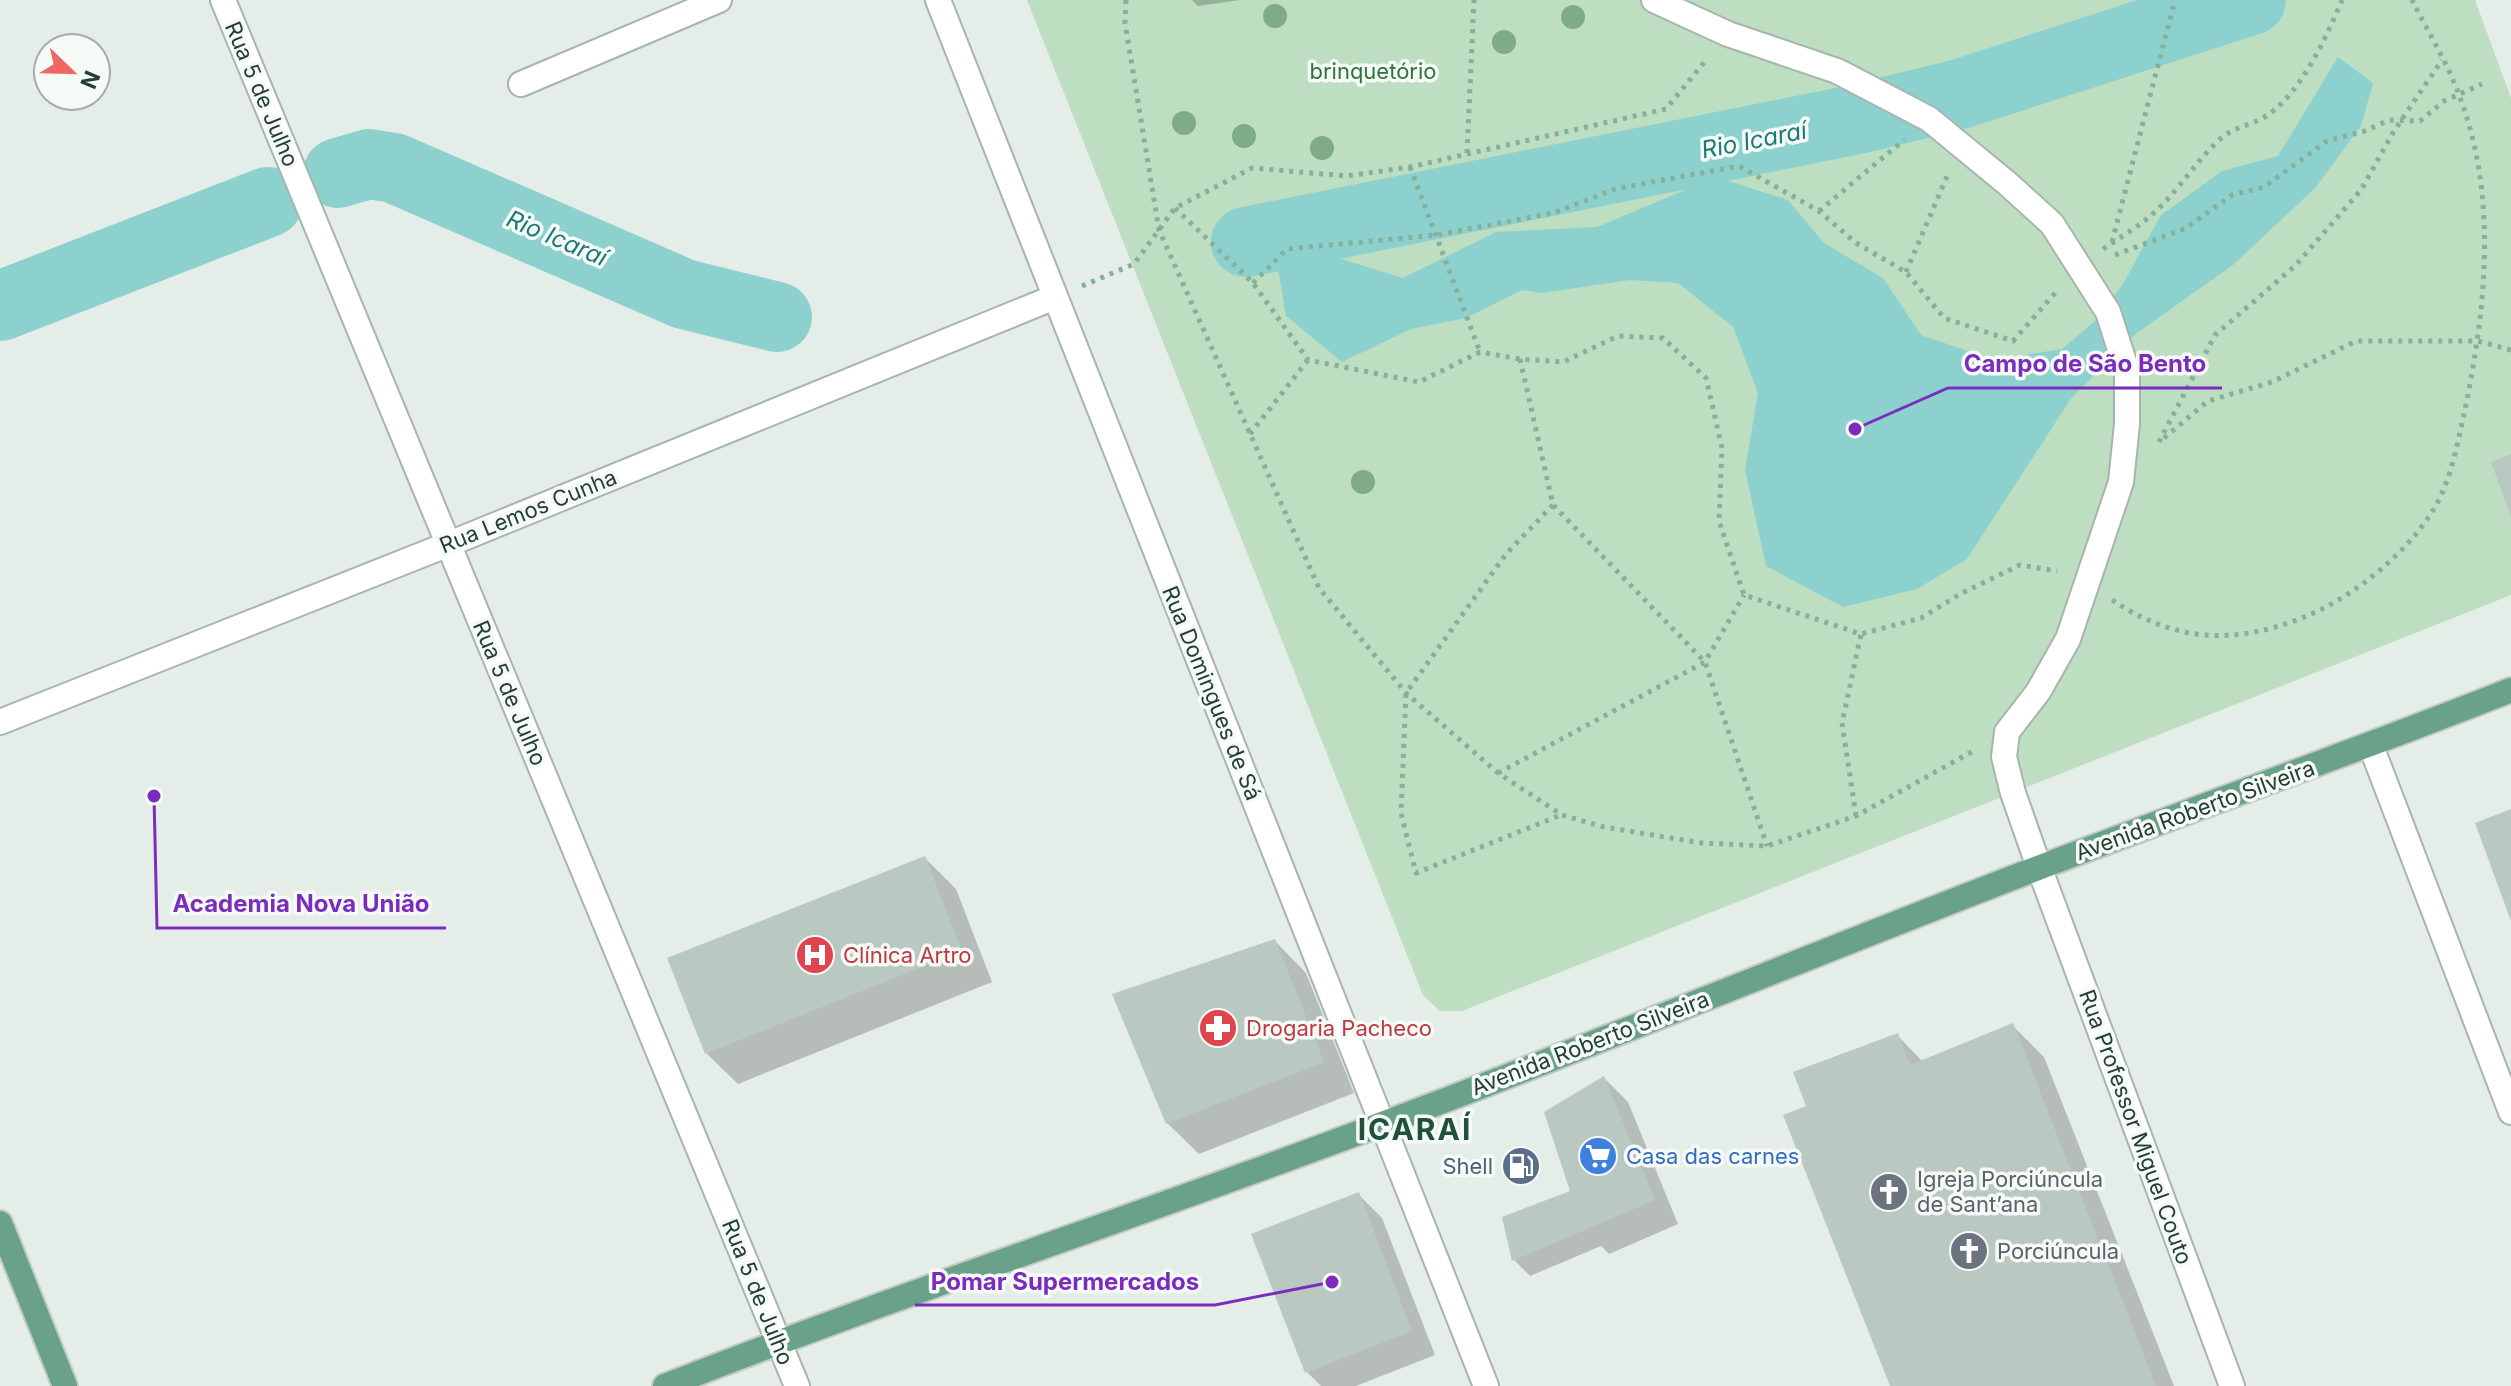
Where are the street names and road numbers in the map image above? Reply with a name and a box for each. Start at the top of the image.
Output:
street label: Rua 5 de Julho [220,18,304,170]
street label: Rua Lemos Cunha [436,464,620,558]
street label: Rua Domingues de Sá [1157,582,1267,804]
street label: Rua 5 de Julho [468,617,552,769]
street label: Avenida Roberto Silveira [2072,755,2318,865]
street label: Avenida Roberto Silveira [1467,986,1713,1100]
street label: Rua Professor Miguel Couto [2074,986,2198,1268]
street label: Rua 5 de Julho [717,1215,799,1369]

